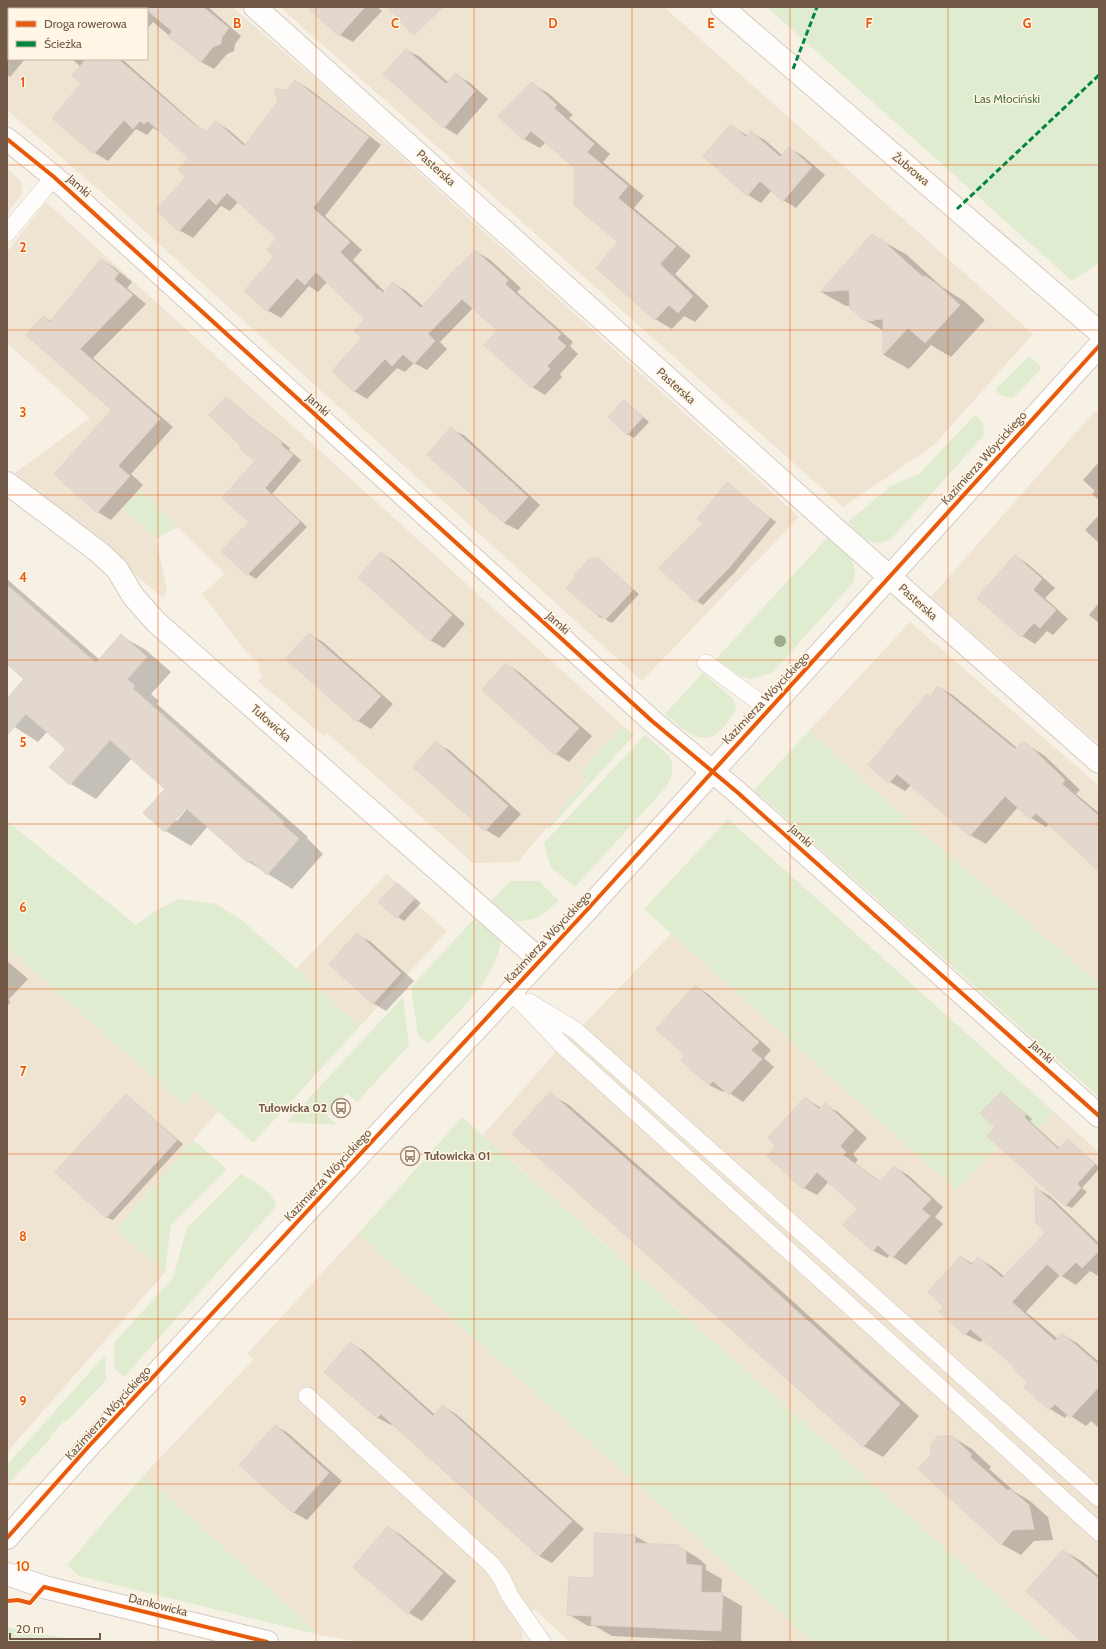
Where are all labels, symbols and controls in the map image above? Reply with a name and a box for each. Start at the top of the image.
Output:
legend [8,8,148,60]
text: B [233,15,241,31]
text: C [391,15,399,31]
text: D [548,15,558,31]
text: E [707,15,715,31]
text: F [866,15,873,31]
text: G [1023,15,1032,31]
text: Droga rowerowa [44,16,127,31]
text: Ścieżka [44,36,82,51]
text: 1 [21,74,25,90]
park label: Las Młociński [974,91,1040,106]
street label: Pasterska [414,146,459,189]
street label: Żubrowa [890,149,933,189]
street label: Jamki [63,170,94,200]
text: 2 [20,239,27,255]
street label: Pasterska [654,364,699,407]
street label: Jamki [302,389,333,419]
text: 3 [19,404,27,420]
street label: Kazimierza Wóycickiego [937,407,1030,508]
text: 4 [19,569,27,585]
street label: Pasterska [896,580,941,623]
street label: Jamki [542,607,573,637]
street label: Kazimierza Wóycickiego [719,648,813,747]
street label: Tułowicka [248,701,295,744]
text: 5 [20,734,27,750]
street label: Jamki [785,820,816,850]
street label: Kazimierza Wóycickiego [501,887,595,986]
text: 6 [19,899,27,915]
street label: Jamki [1026,1036,1057,1066]
text: 7 [20,1063,27,1079]
bus stop icon: Tułowicka 02 [330,1097,352,1119]
place label: Tułowicka 02 [259,1100,327,1115]
street label: Kazimierza Wóycickiego [281,1125,375,1224]
bus stop icon: Tułowicka 01 [399,1145,421,1167]
place label: Tułowicka 01 [424,1148,491,1163]
text: 8 [19,1228,27,1244]
street label: Kazimierza Wóycickiego [61,1362,154,1463]
text: 9 [19,1393,27,1409]
text: 10 [16,1558,30,1574]
street label: Dankowicka [127,1590,190,1619]
scale bar [10,1615,100,1641]
text: 20 m [16,1621,44,1636]

